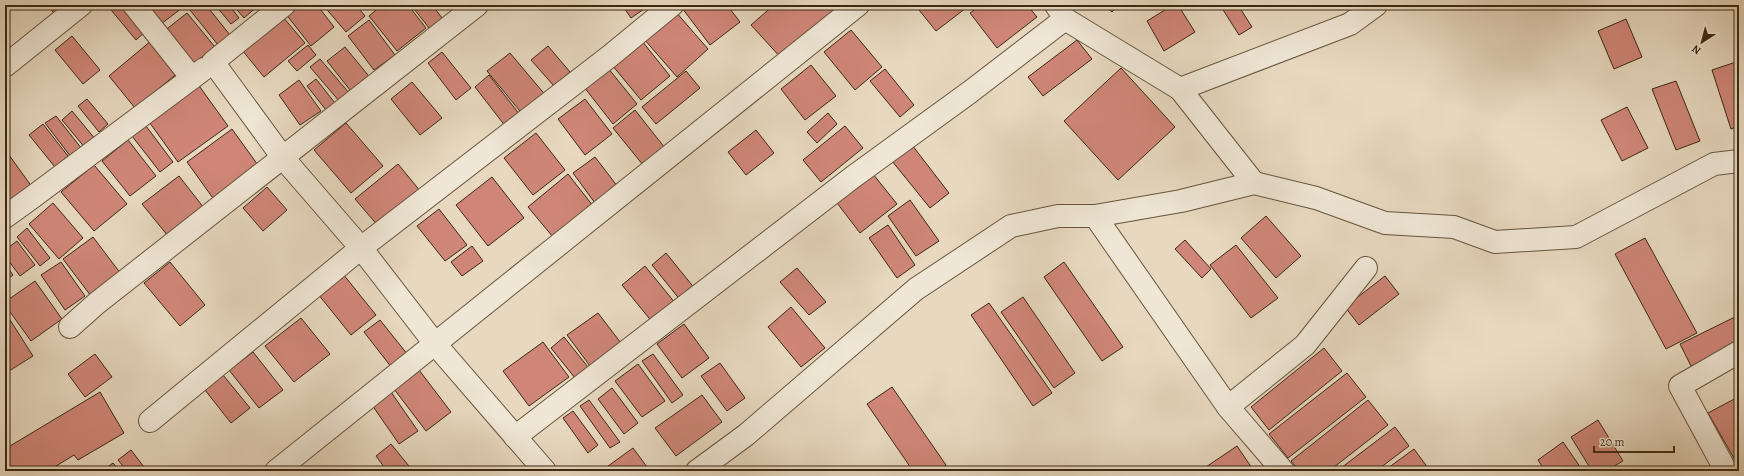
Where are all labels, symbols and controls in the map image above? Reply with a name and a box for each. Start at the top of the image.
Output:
north arrow [1682,22,1722,62]
text: N [1689,41,1704,58]
scale bar [1594,428,1674,454]
text: 20 m [1600,434,1624,450]

